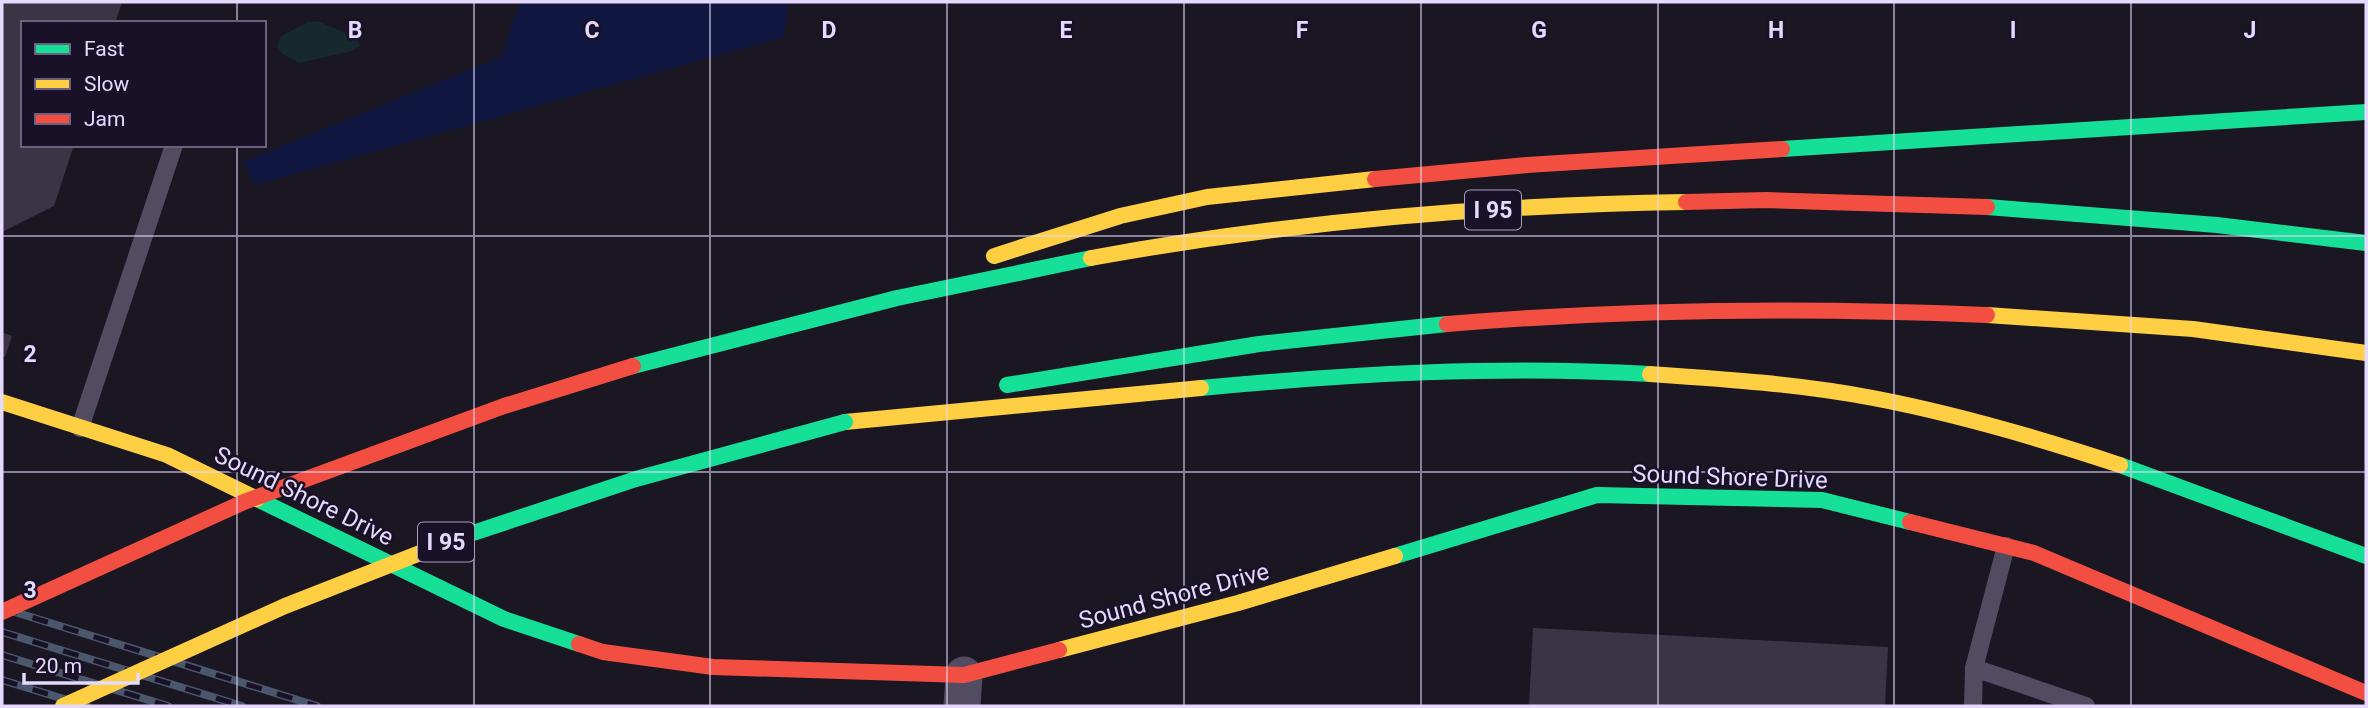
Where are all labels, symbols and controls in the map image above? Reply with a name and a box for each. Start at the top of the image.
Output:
text: B [348,17,362,44]
text: C [584,17,600,44]
text: D [822,17,836,44]
text: E [1060,17,1073,44]
text: F [1296,17,1309,44]
text: G [1531,17,1547,44]
text: H [1768,17,1784,44]
text: I [2010,17,2016,44]
text: J [2244,17,2256,44]
legend [21,21,266,147]
text: Fast [84,37,125,61]
text: Slow [84,72,130,96]
text: Jam [84,107,125,131]
road number: I 95 [1465,190,1521,230]
text: 2 [23,341,37,368]
street label: Sound Shore Drive [210,441,398,551]
street label: Sound Shore Drive [1632,460,1828,494]
road number: I 95 [418,522,474,562]
street label: Sound Shore Drive [1076,557,1272,635]
text: 3 [23,577,37,604]
scale bar [24,642,138,686]
text: 20 m [35,654,82,678]

